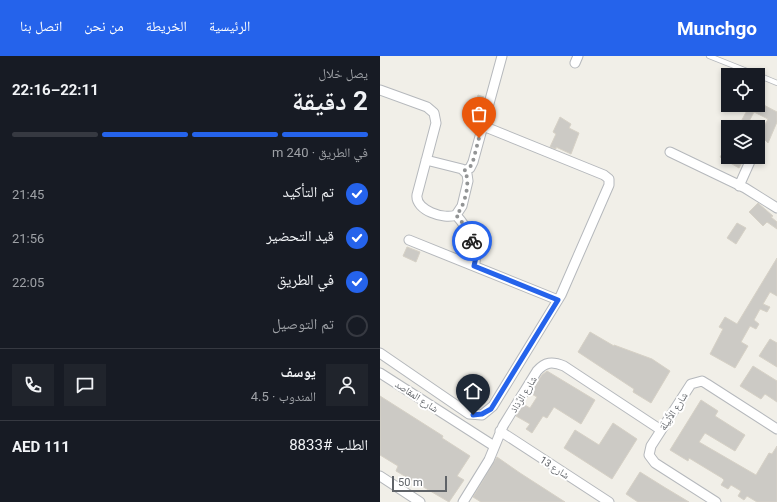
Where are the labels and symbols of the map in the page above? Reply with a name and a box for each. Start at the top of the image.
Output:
pin [462,97,496,138]
courier [452,221,492,261]
pin [456,374,490,415]
street label: شارع الرَّذاذ [508,374,540,415]
street label: شارع المقاصد [393,378,441,415]
street label: شارع الأَثِيلَة [656,389,691,433]
street label: شارع 13 [537,454,572,482]
scale bar [392,474,447,493]

